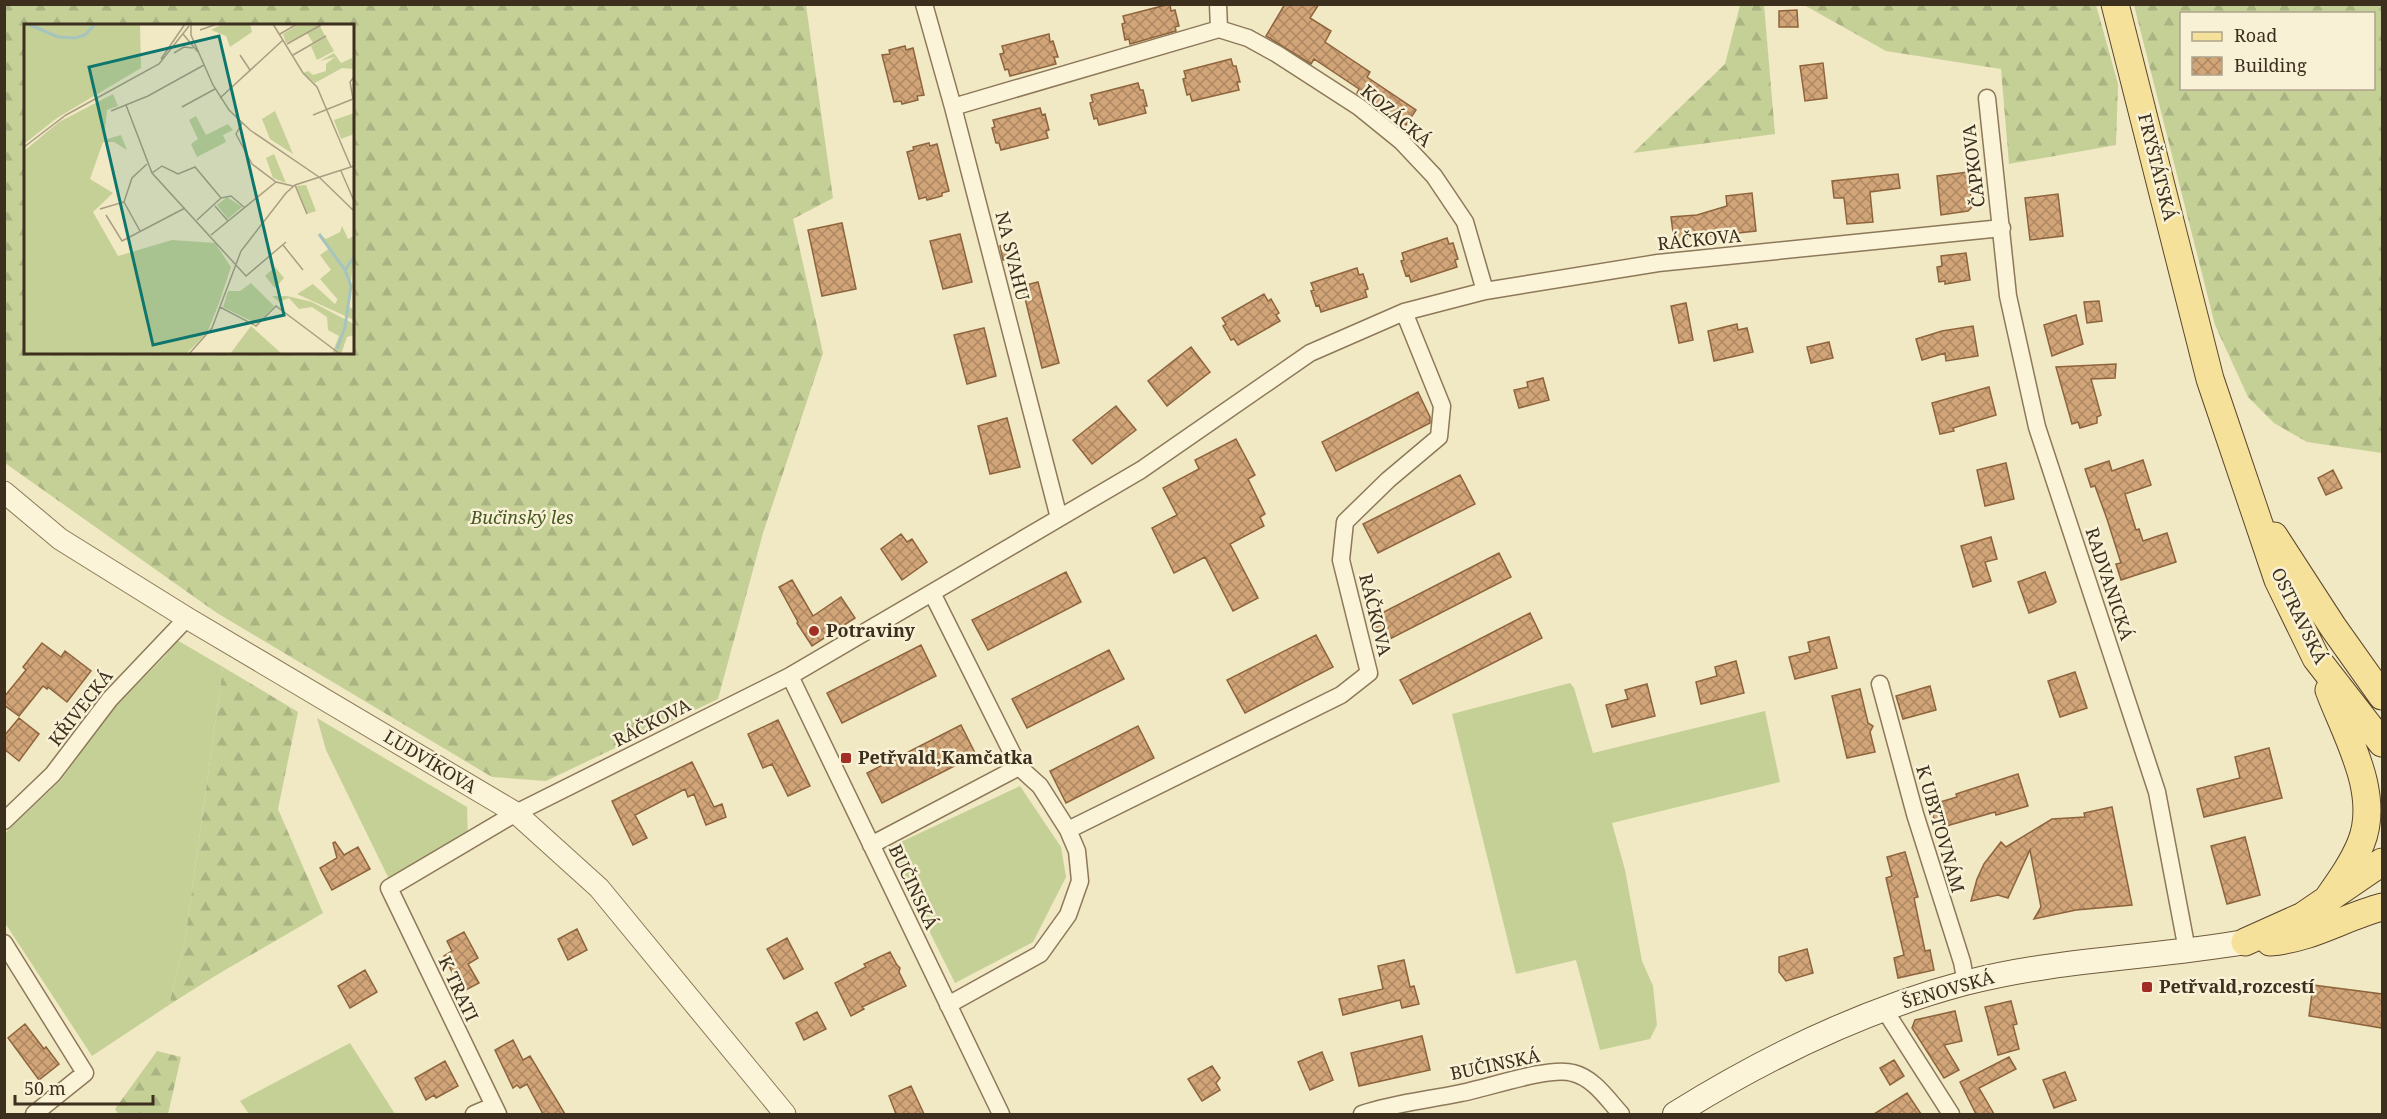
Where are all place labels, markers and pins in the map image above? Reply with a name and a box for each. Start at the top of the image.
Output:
place label: Potraviny [826,618,916,642]
marker: Potraviny [807,624,821,638]
place label: Petřvald,Kamčatka [858,745,1033,769]
marker: Petřvald,Kamčatka [839,751,853,765]
place label: Petřvald,rozcestí [2159,974,2315,998]
marker: Petřvald,rozcestí [2140,980,2154,994]

